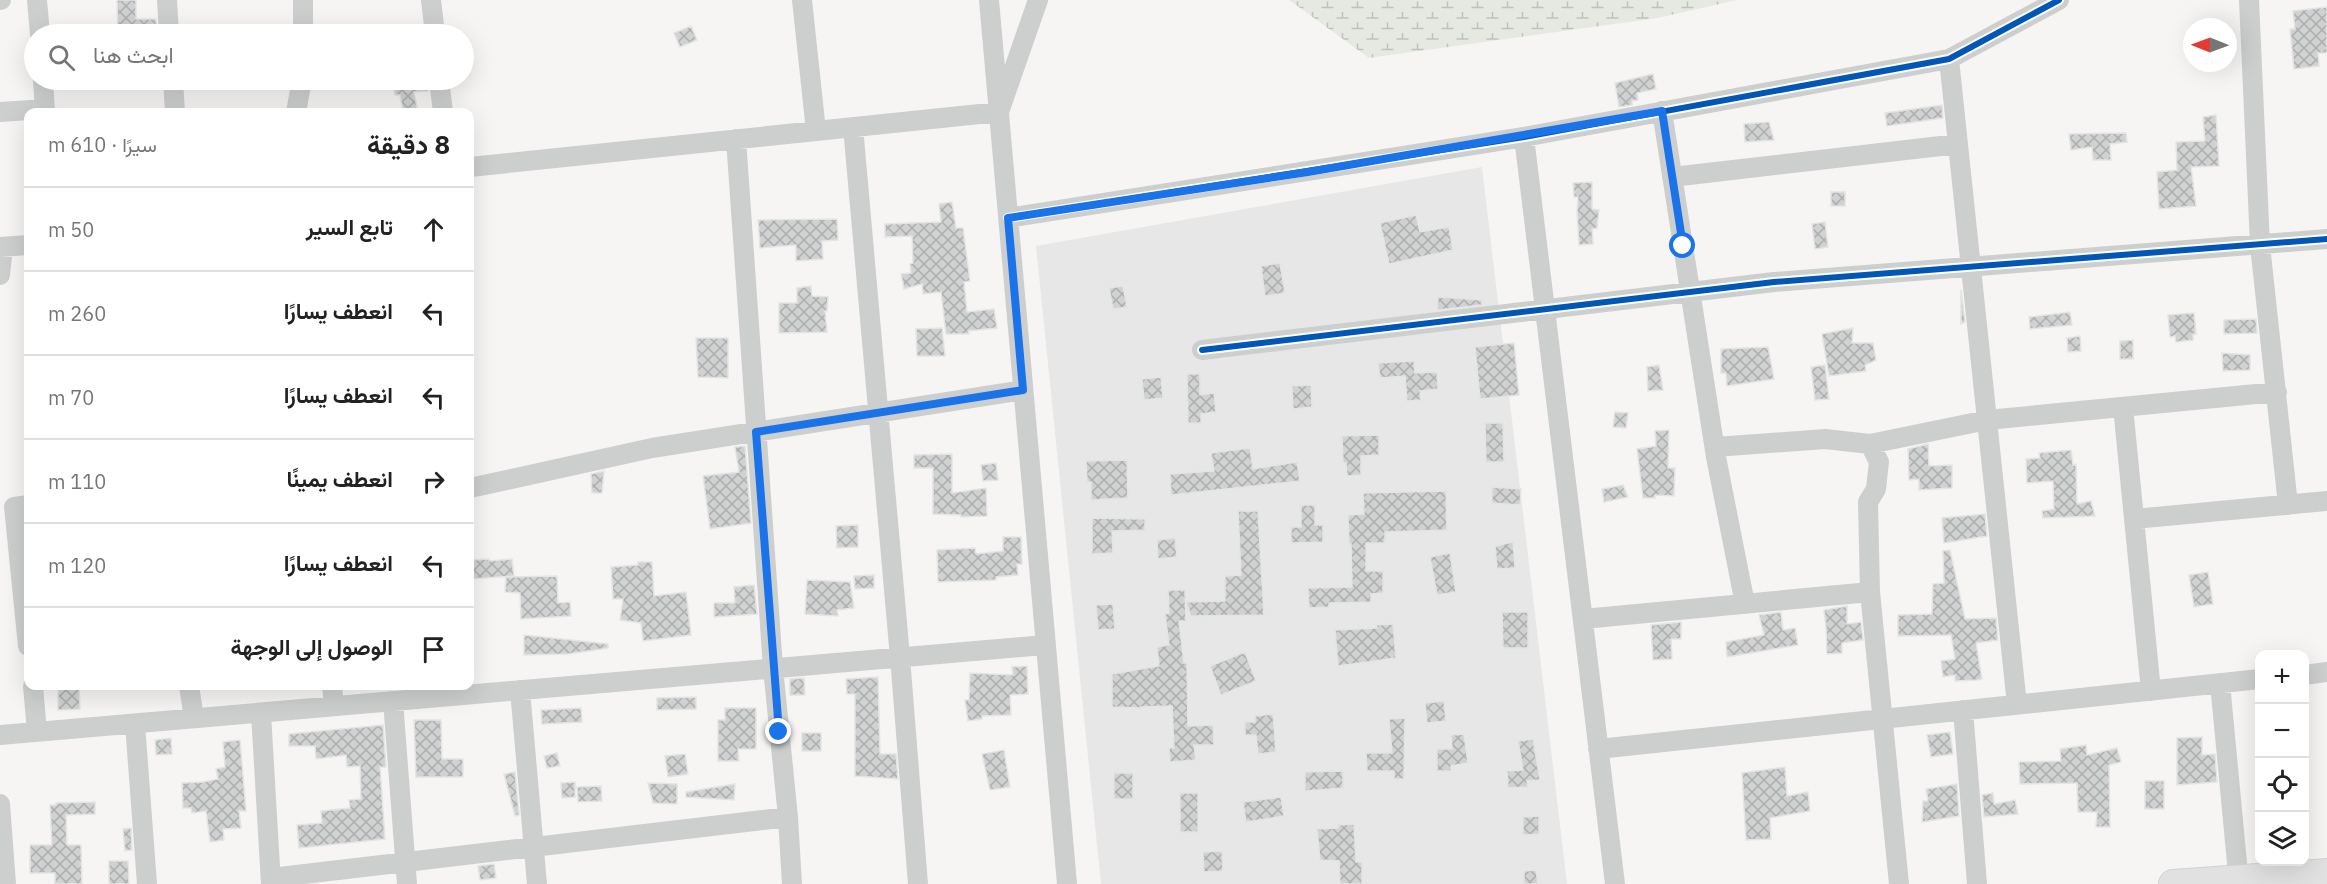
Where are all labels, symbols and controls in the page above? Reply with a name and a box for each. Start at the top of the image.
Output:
north arrow [2183,18,2237,72]
search box [24,24,474,90]
text: ابحث هنا [93,40,174,69]
icon: search [45,41,78,74]
text: 8 دقيقة [367,127,450,161]
text: سيرًا · 610 m [48,131,157,158]
text: تابع السير [306,212,393,241]
icon: ahead [417,213,450,246]
text: 50 m [48,216,94,243]
route start [1669,232,1695,258]
text: انعطف يسارًا [284,296,393,325]
icon: left [417,297,450,330]
text: 260 m [48,300,106,327]
text: انعطف يسارًا [284,380,393,409]
icon: left [417,381,450,414]
text: 70 m [48,384,94,411]
text: انعطف يمينًا [286,464,393,493]
icon: right [417,465,450,498]
text: 110 m [48,468,106,495]
text: انعطف يسارًا [284,548,393,577]
icon: left [417,549,450,582]
text: 120 m [48,552,106,579]
text: الوصول إلى الوجهة [231,632,393,661]
icon: arrive [417,633,450,666]
map controls [2255,650,2309,866]
button: + [2255,650,2309,704]
button: − [2255,704,2309,758]
route end [765,718,791,744]
button: locate [2255,758,2309,812]
button: layers [2255,812,2309,866]

